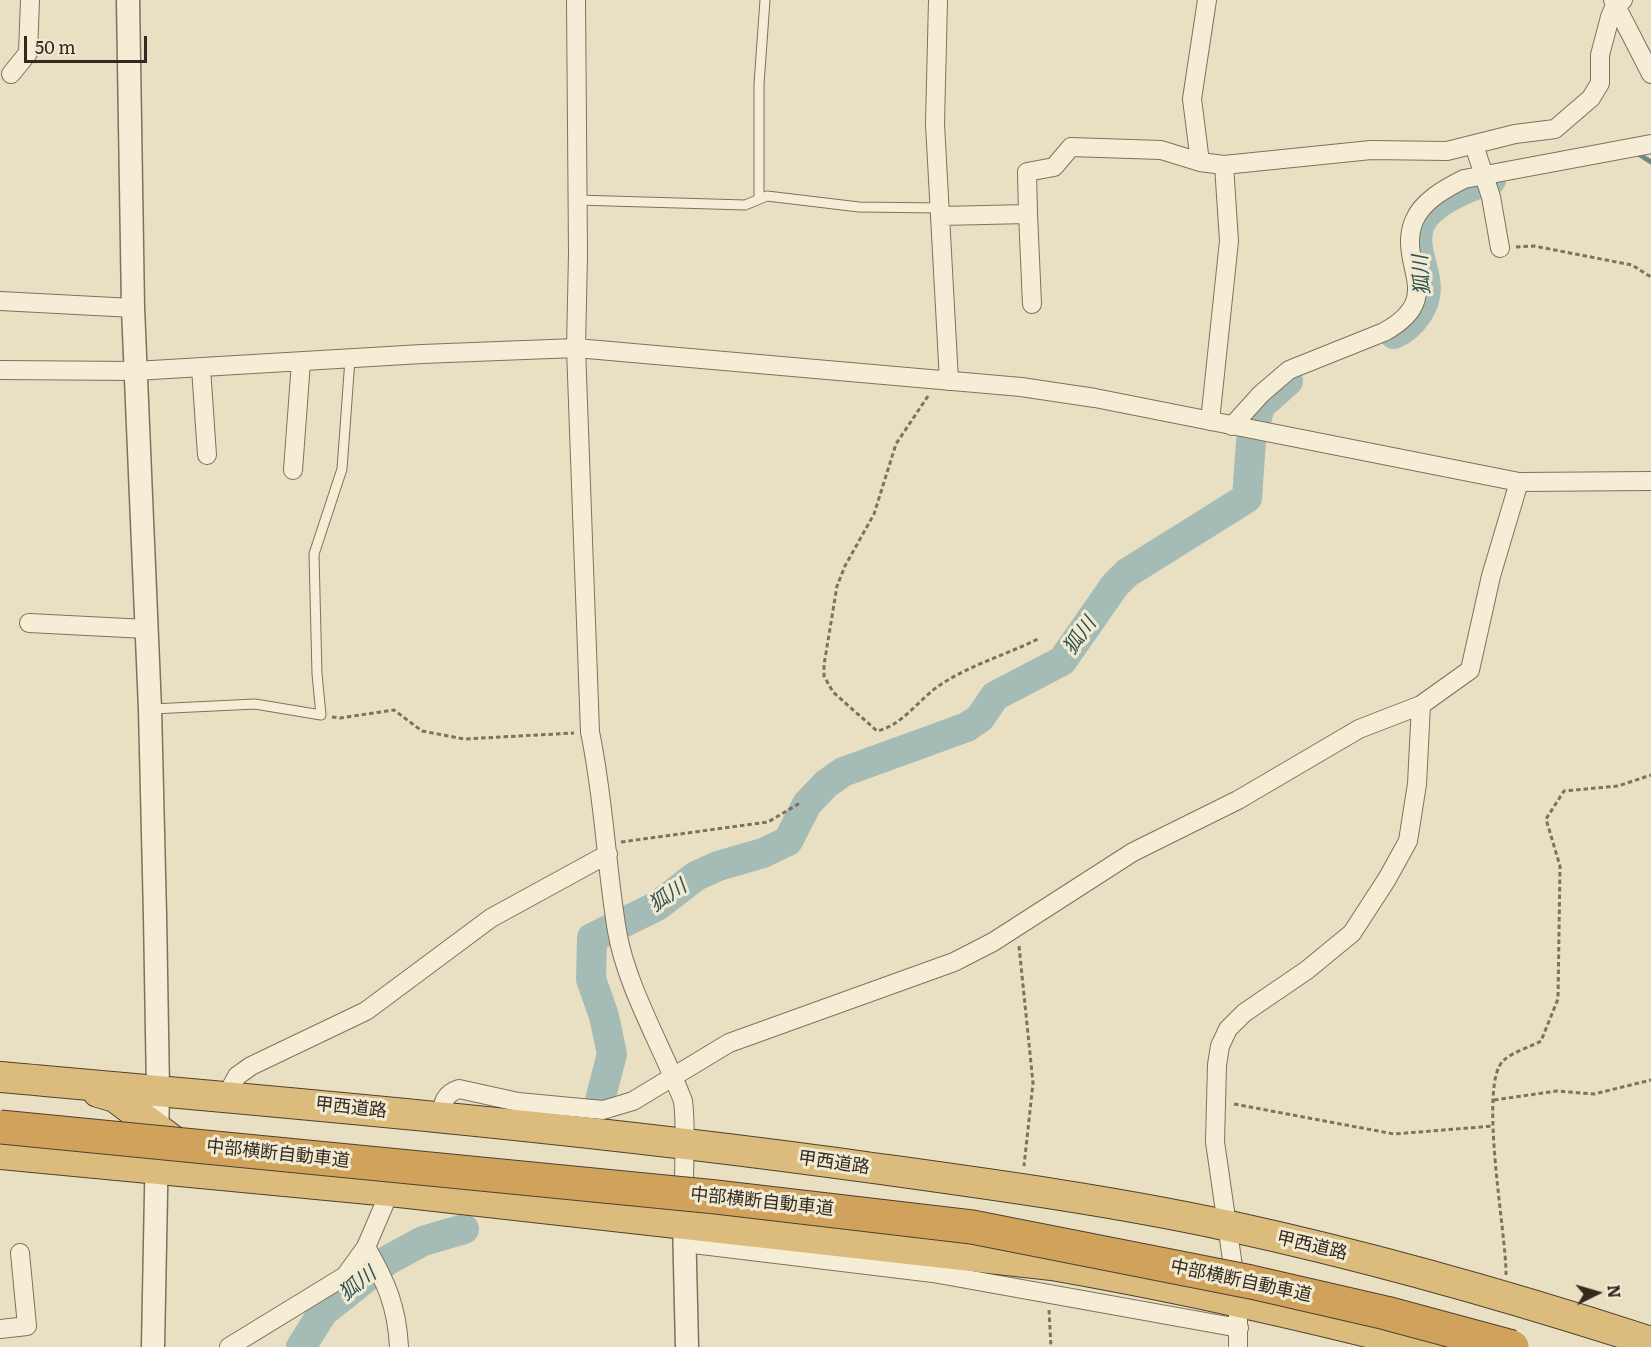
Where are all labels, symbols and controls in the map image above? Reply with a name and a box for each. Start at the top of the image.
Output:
scale bar [27,24,150,62]
text: 50 m [35,33,76,60]
water label: 狐川 [1409,254,1435,296]
water label: 狐川 [1059,613,1101,659]
water label: 狐川 [645,875,691,917]
street label: 甲西道路 [314,1093,388,1123]
street label: 中部横断自動車道 [205,1136,351,1172]
street label: 甲西道路 [797,1147,871,1179]
street label: 中部横断自動車道 [689,1184,835,1220]
street label: 甲西道路 [1274,1227,1350,1265]
street label: 中部横断自動車道 [1168,1255,1314,1307]
water label: 狐川 [335,1262,381,1306]
north arrow [1567,1263,1627,1323]
text: N [1602,1284,1627,1299]

